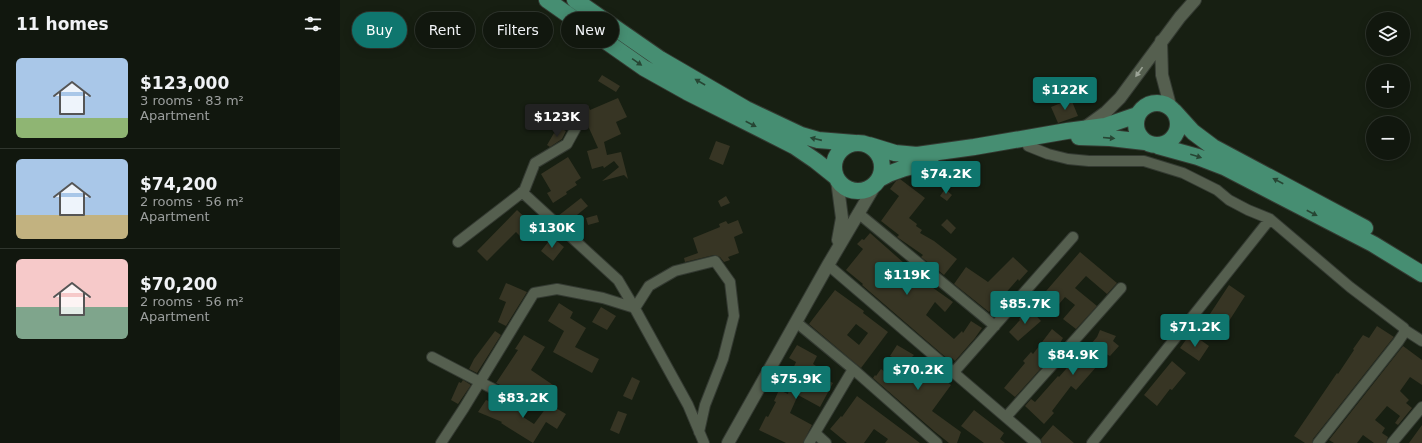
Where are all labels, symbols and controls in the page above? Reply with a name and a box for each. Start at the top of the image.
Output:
chip: Buy [352,12,407,48]
chip: Rent [415,12,475,48]
chip: Filters [483,12,553,48]
chip: New [561,12,619,48]
map controls [1366,12,1410,160]
button: layers [1366,12,1410,56]
icon: filters [302,13,324,35]
text: 11 homes [16,14,109,34]
one-way arrow [631,58,642,66]
button: + [1366,64,1410,108]
one-way arrow [1134,67,1143,78]
text: $123,000 [140,73,229,93]
icon: home [48,74,96,122]
pin: $122K [1037,77,1093,111]
one-way arrow [694,78,706,85]
text: $122K [1042,82,1088,97]
text: 3 rooms · 83 m² [140,93,244,108]
pin: $123K [529,104,585,138]
text: Apartment [140,108,210,123]
text: $123K [534,109,580,124]
button: − [1366,116,1410,160]
one-way arrow [745,121,757,127]
one-way arrow [810,135,822,141]
one-way arrow [1103,135,1115,142]
one-way arrow [1190,153,1202,159]
pin: $74.2K [913,161,979,195]
text: $74.2K [920,166,972,181]
text: $74,200 [140,174,217,194]
icon: home [48,175,96,223]
one-way arrow [1272,178,1283,184]
text: 2 rooms · 56 m² [140,194,244,209]
text: Apartment [140,209,210,224]
one-way arrow [1307,210,1318,216]
pin: $130K [524,215,580,249]
text: $130K [529,220,575,235]
pin: $119K [879,262,935,296]
text: $119K [884,267,930,282]
text: $70,200 [140,274,217,294]
icon: home [48,275,96,323]
pin: $85.7K [992,291,1058,325]
text: 2 rooms · 56 m² [140,294,244,309]
text: $85.7K [999,296,1051,311]
text: Apartment [140,309,210,324]
pin: $71.2K [1162,314,1228,348]
text: $71.2K [1169,319,1221,334]
pin: $84.9K [1040,342,1106,376]
text: $84.9K [1047,347,1099,362]
pin: $70.2K [885,357,951,391]
text: $70.2K [892,362,944,377]
pin: $75.9K [763,366,829,400]
text: $75.9K [770,371,822,386]
pin: $83.2K [490,385,556,419]
text: $83.2K [497,390,549,405]

